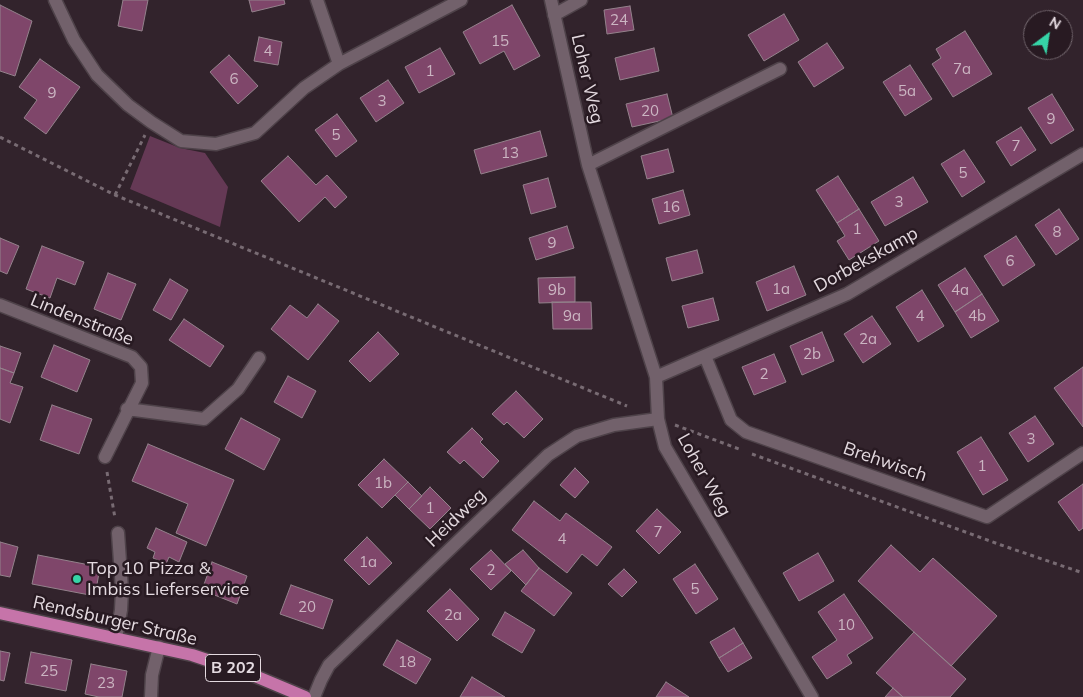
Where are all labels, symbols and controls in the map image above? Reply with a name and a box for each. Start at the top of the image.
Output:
north arrow [1023,10,1073,60]
house number: 24 [610,11,628,29]
text: N [1046,13,1064,33]
house number: 15 [491,32,509,50]
street label: Loher Weg [566,32,608,126]
house number: 4 [264,42,272,60]
house number: 7a [953,60,971,78]
house number: 1 [426,62,434,80]
house number: 6 [230,70,238,88]
house number: 5a [898,82,916,100]
house number: 9 [48,84,56,102]
house number: 3 [378,92,386,110]
house number: 20 [641,102,659,120]
house number: 9 [1047,110,1055,128]
house number: 5 [332,126,340,144]
house number: 7 [1012,137,1020,155]
house number: 13 [501,144,519,162]
house number: 5 [959,164,967,182]
house number: 3 [895,193,903,211]
house number: 16 [662,198,680,216]
house number: 1 [853,220,861,238]
street label: Dorbekskamp [810,223,922,297]
house number: 8 [1053,223,1061,241]
house number: 9 [548,234,556,252]
house number: 6 [1006,252,1014,270]
house number: 1a [772,280,790,298]
house number: 9b [548,281,566,299]
house number: 4a [951,281,969,299]
street label: Lindenstraße [27,290,137,350]
house number: 9a [563,307,581,325]
house number: 4 [916,307,924,325]
house number: 4b [968,307,986,325]
house number: 2a [859,330,877,348]
house number: 2b [803,345,821,363]
house number: 2 [760,365,768,383]
street label: Loher Weg [672,430,736,520]
house number: 3 [1027,430,1035,448]
street label: Brehwisch [840,438,930,486]
house number: 1 [978,457,986,475]
house number: 1b [374,474,392,492]
street label: Heidweg [422,484,490,552]
house number: 1 [426,499,434,517]
house number: 7 [654,523,662,541]
house number: 4 [558,530,566,548]
house number: 1a [359,553,377,571]
place label: Top 10 Pizza & Imbiss Lieferservice [87,558,249,600]
house number: 2 [487,561,495,579]
marker: Top 10 Pizza & Imbiss Lieferservice [71,573,83,585]
house number: 5 [691,580,699,598]
street label: Rendsburger Straße [31,592,199,650]
house number: 20 [298,598,316,616]
house number: 2a [444,606,462,624]
house number: 10 [837,616,855,634]
house number: 18 [398,653,416,671]
road number: B 202 [206,654,260,681]
house number: 25 [40,662,58,680]
house number: 23 [97,674,115,692]

